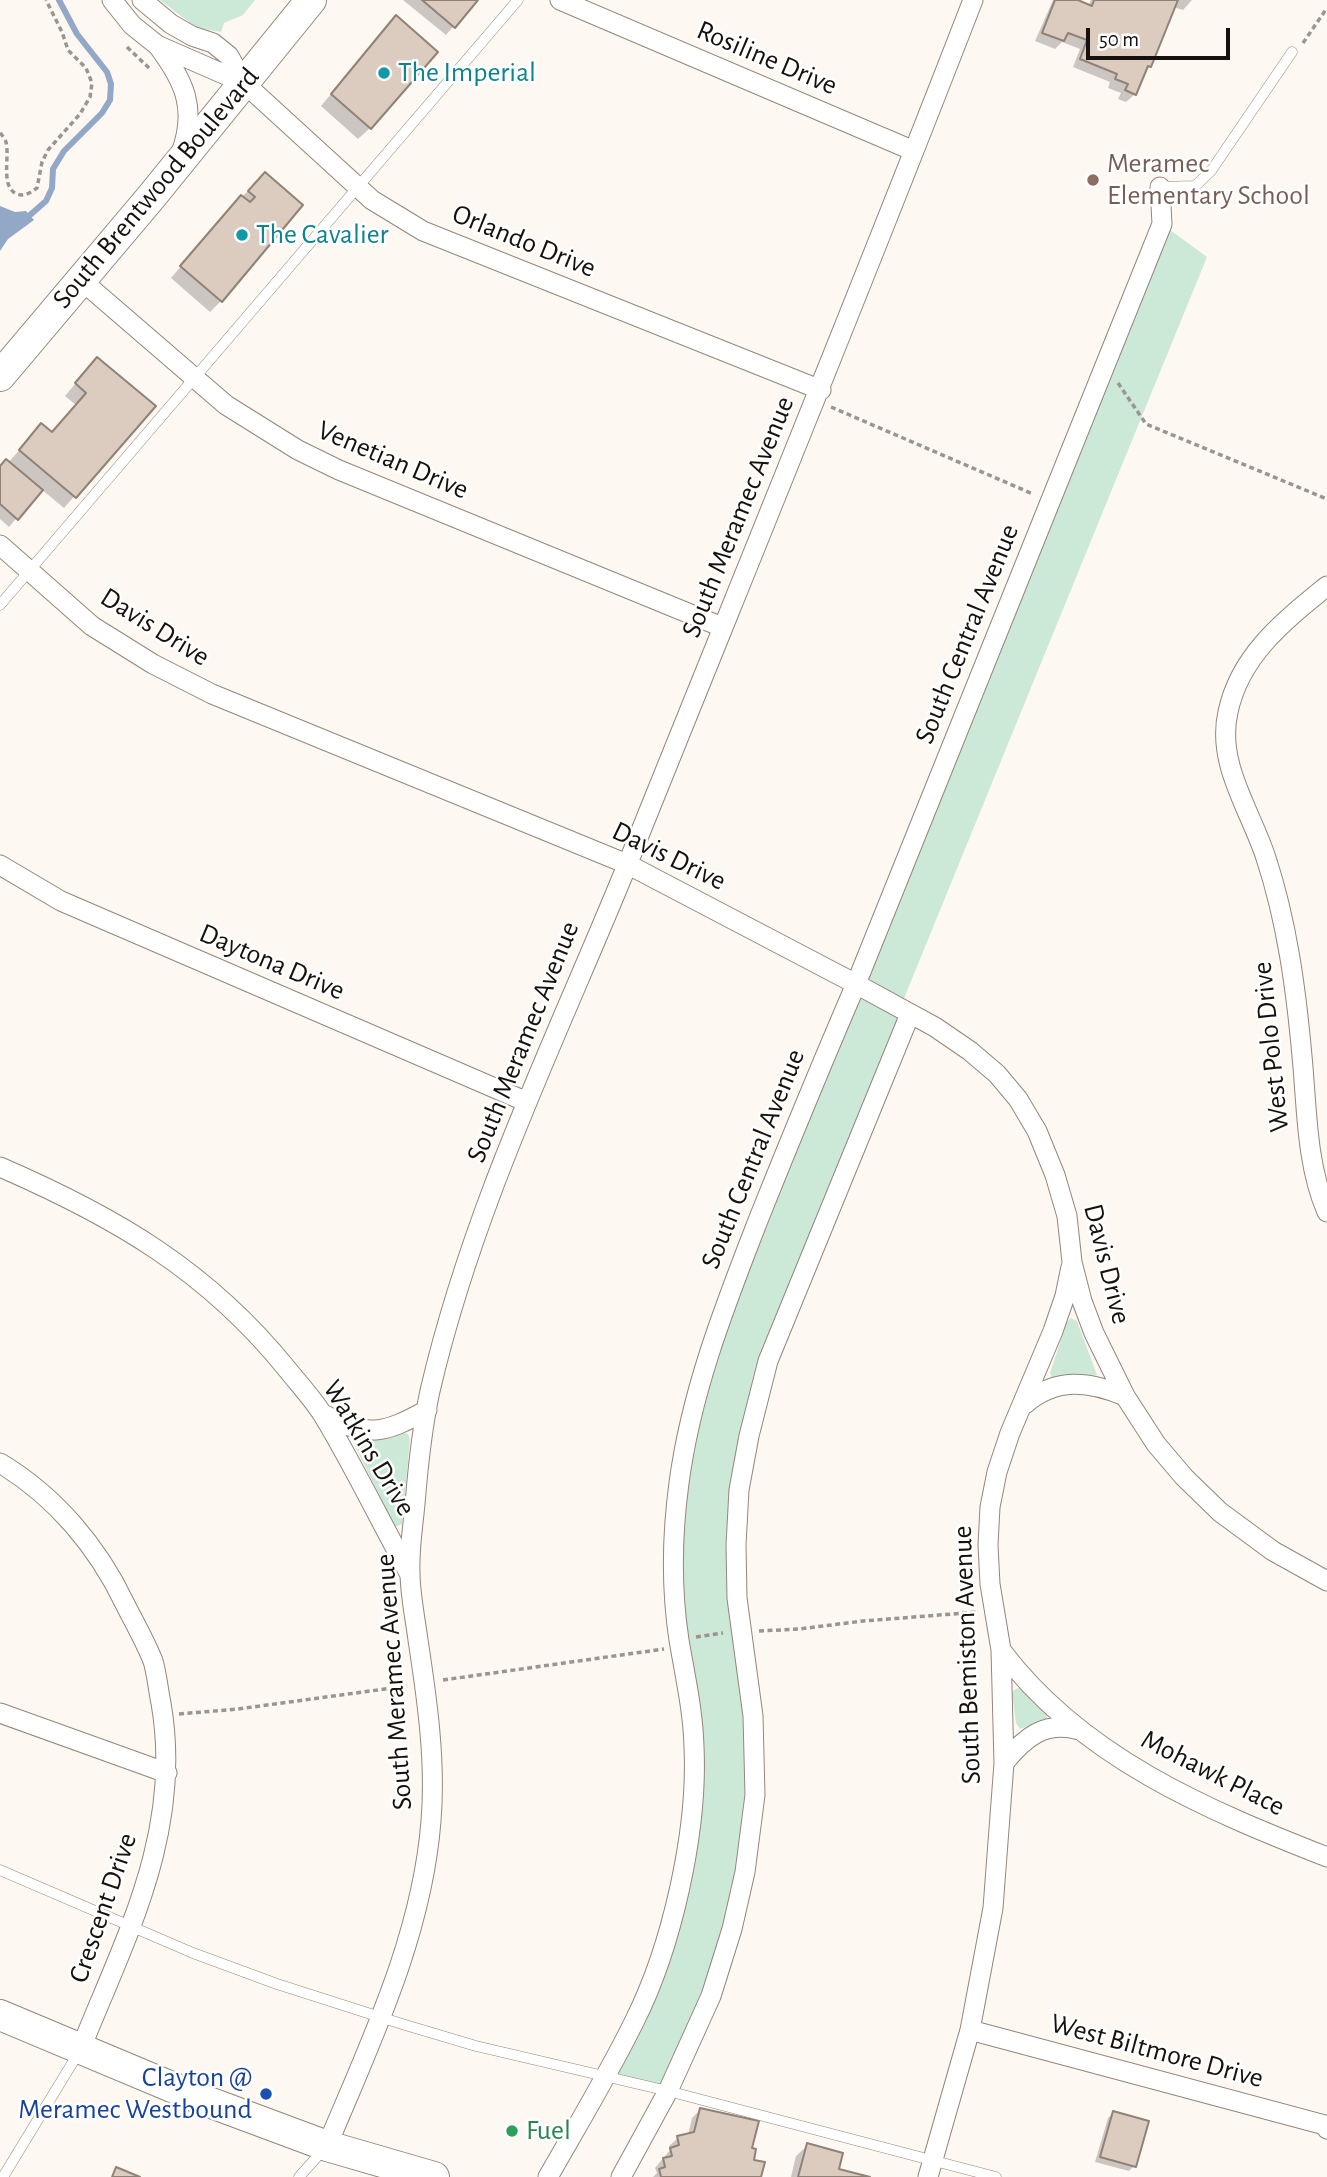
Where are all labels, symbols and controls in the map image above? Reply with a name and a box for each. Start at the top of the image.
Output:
street label: Rosiline Drive [692,13,842,103]
scale bar [1089,14,1232,58]
text: 50 m [1099,29,1139,50]
place label: The Imperial [398,56,536,90]
street label: South Brentwood Boulevard [45,61,267,315]
marker: The Imperial [376,65,392,81]
place label: Meramec Elementary School [1107,147,1310,213]
marker: Meramec Elementary School [1085,172,1101,188]
street label: Orlando Drive [447,197,601,285]
place label: The Cavalier [256,218,389,252]
marker: The Cavalier [234,227,250,243]
street label: South Meramec Avenue [674,392,802,642]
street label: Venetian Drive [313,413,473,507]
street label: South Central Avenue [908,519,1026,749]
street label: Davis Drive [94,580,216,674]
street label: Davis Drive [607,814,731,898]
street label: Daytona Drive [194,916,350,1008]
street label: South Meramec Avenue [459,917,587,1167]
street label: West Polo Drive [1245,960,1297,1134]
street label: South Central Avenue [694,1044,812,1274]
street label: Davis Drive [1076,1201,1138,1327]
street label: Watkins Drive [315,1374,423,1522]
street label: South Bemiston Avenue [946,1525,988,1785]
street label: South Meramec Avenue [368,1553,420,1811]
street label: Mohawk Place [1136,1722,1290,1824]
street label: Crescent Drive [62,1829,144,1987]
street label: West Biltmore Drive [1047,2006,1267,2096]
place label: Clayton @ Meramec Westbound [18,2061,252,2127]
marker: Clayton @ Meramec Westbound [258,2086,274,2102]
place label: Fuel [526,2114,571,2148]
marker: Fuel [504,2123,520,2139]

